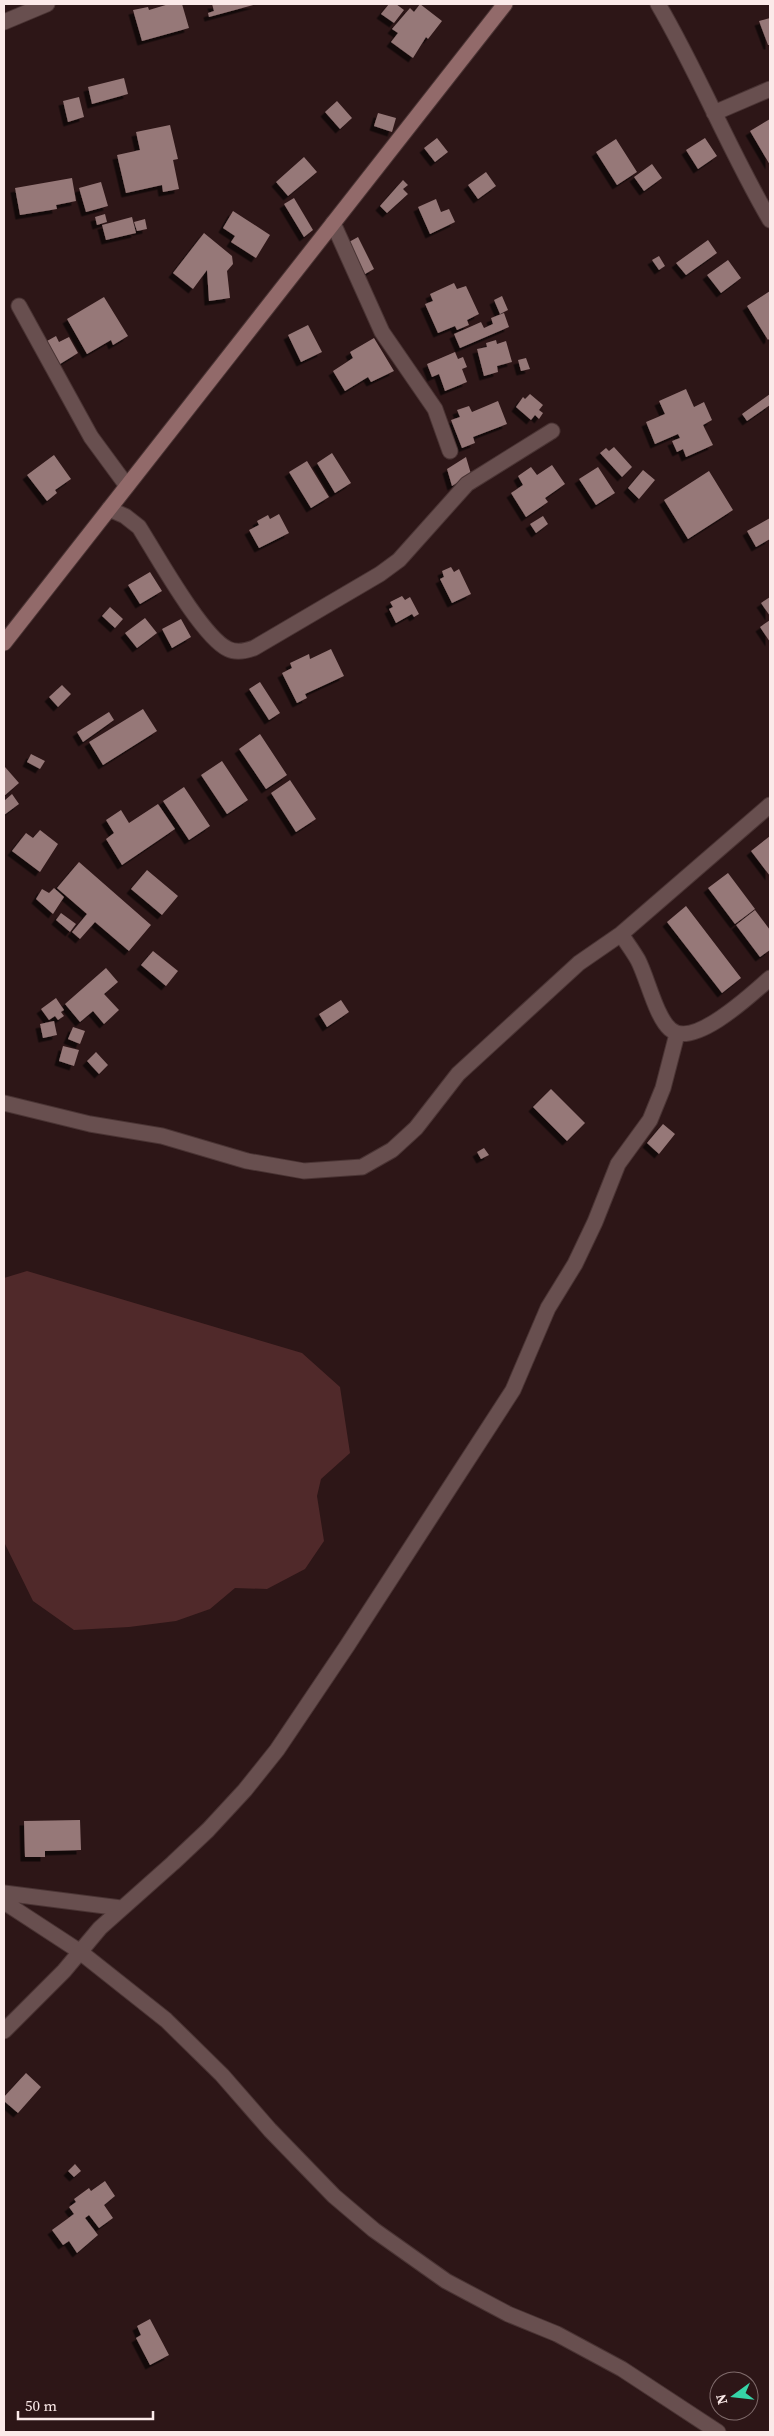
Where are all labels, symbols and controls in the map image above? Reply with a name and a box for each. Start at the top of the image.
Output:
north arrow [709,2371,759,2421]
scale bar [18,2388,152,2420]
text: N [710,2392,732,2407]
text: 50 m [25,2395,57,2416]

